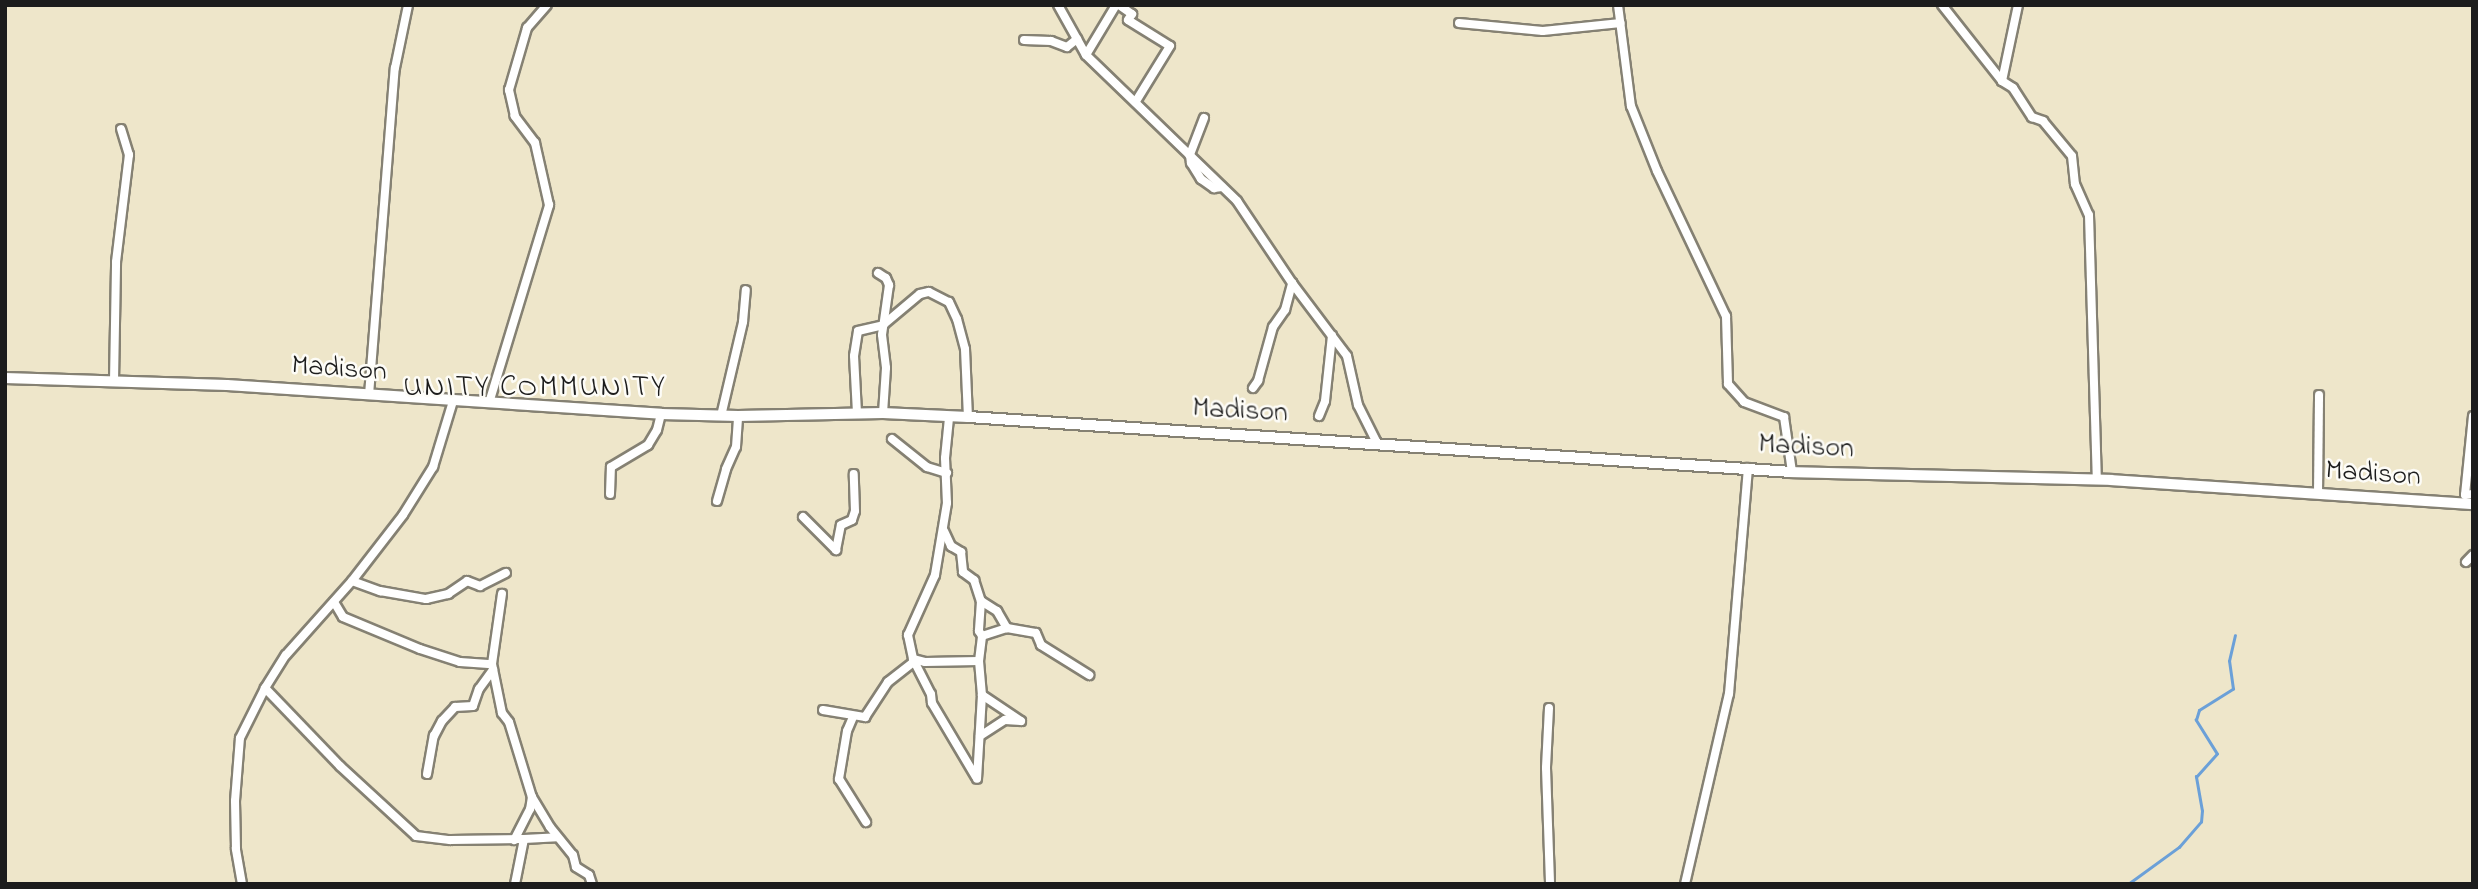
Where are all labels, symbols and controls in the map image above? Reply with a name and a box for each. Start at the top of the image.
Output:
street label: Madison [290,350,388,390]
district label: UNITY COMMUNITY [405,370,665,406]
street label: Madison [1191,393,1289,431]
street label: Madison [1757,429,1855,467]
street label: Madison [2324,455,2422,495]

